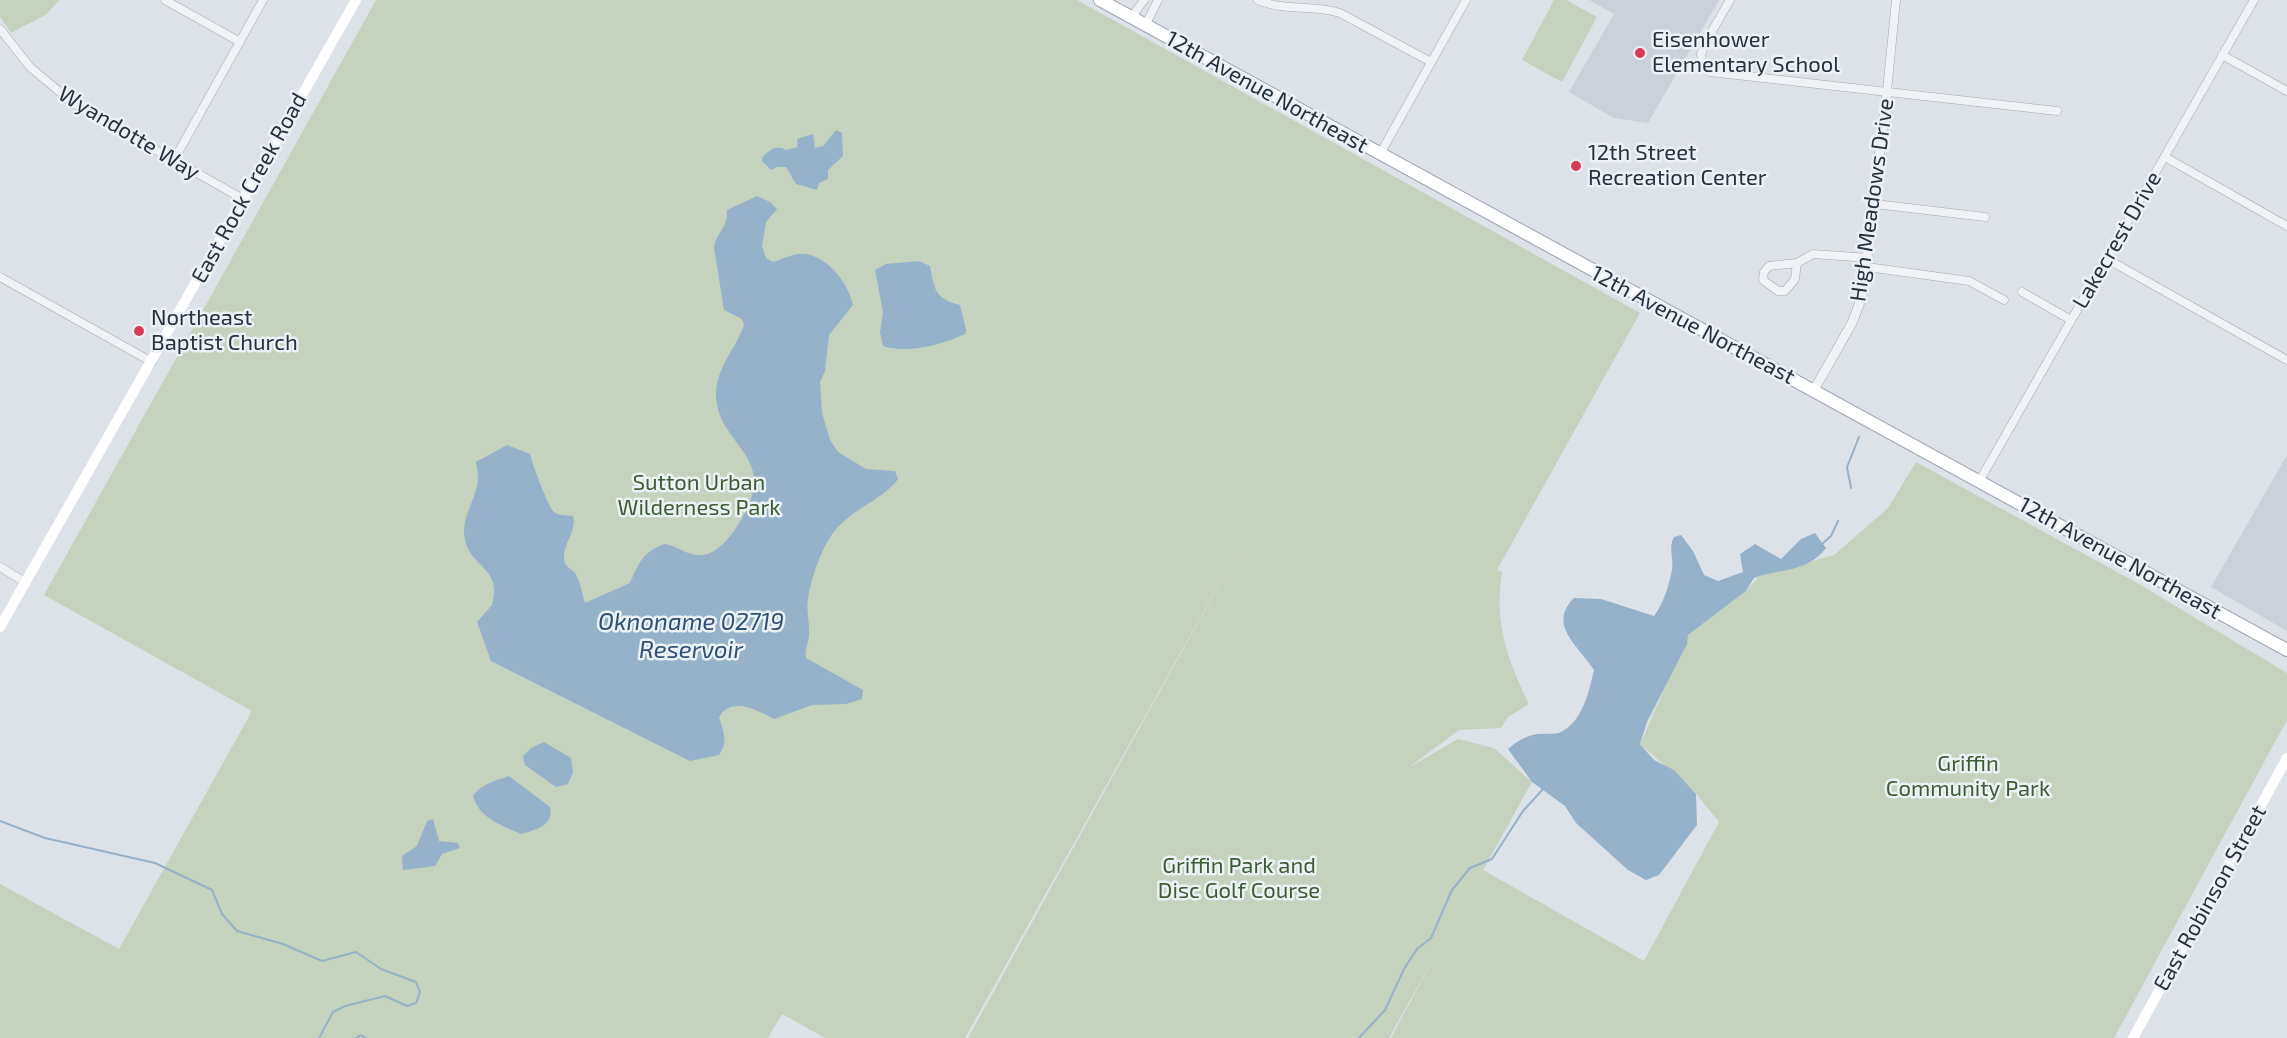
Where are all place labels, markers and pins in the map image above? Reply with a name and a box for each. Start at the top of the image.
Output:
place label: Eisenhower Elementary School [1652,27,1840,78]
marker: Eisenhower Elementary School [1633,46,1647,60]
place label: 12th Street Recreation Center [1588,140,1767,192]
marker: 12th Street Recreation Center [1569,159,1583,173]
place label: Northeast Baptist Church [151,305,298,356]
marker: Northeast Baptist Church [132,324,146,338]

